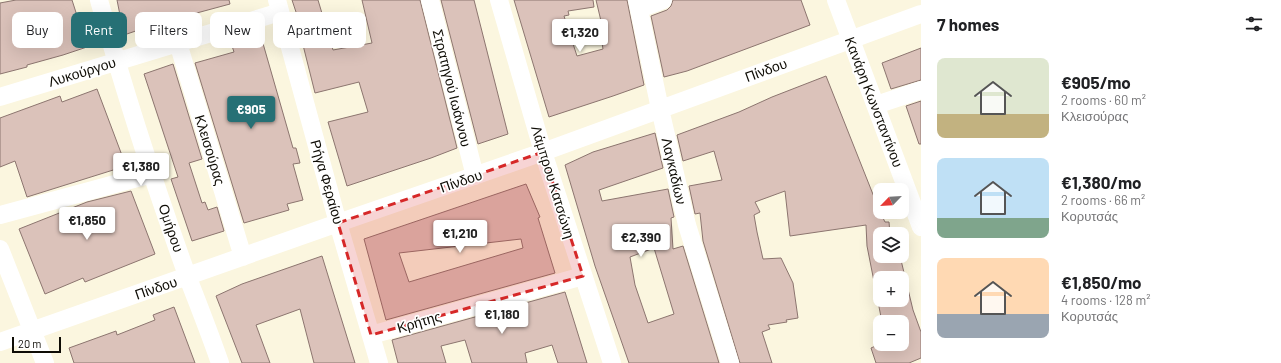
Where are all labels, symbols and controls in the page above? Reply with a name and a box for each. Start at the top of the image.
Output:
chip: Buy [12,12,63,48]
chip: Rent [71,12,127,48]
chip: Filters [135,12,202,48]
chip: New [210,12,265,48]
chip: Apartment [273,12,366,48]
icon: filters [1243,13,1265,35]
text: 7 homes [937,14,999,34]
pin: €1,320 [547,19,613,53]
text: €1,320 [561,24,599,40]
street label: Στρατηγού Ιωάννου [430,27,475,148]
street label: Κανάρη Κωνσταντίνου [842,34,907,169]
street label: Λυκούργου [46,53,118,90]
street label: Πίνδου [742,54,789,85]
text: €905/mo [1061,72,1131,92]
icon: home [969,74,1017,122]
text: 2 rooms · 60 m² [1061,92,1146,108]
pin: €905 [227,96,275,130]
text: €905 [236,101,266,117]
text: Κλεισούρας [1061,108,1128,124]
street label: Κλεισούρας [192,113,229,187]
street label: Λάμπρου Κατσώνη [528,123,579,240]
street label: Λαγκαδίων [659,136,690,206]
street label: Ρήγα Φεραίου [307,138,348,226]
pin: €1,380 [108,153,174,187]
text: €1,380 [122,158,160,174]
street label: Πίνδου [438,165,484,196]
text: €1,380/mo [1061,172,1142,192]
icon: home [969,174,1017,222]
north arrow [873,183,909,219]
map controls [873,183,909,351]
text: 2 rooms · 66 m² [1061,192,1145,208]
street label: Ομήρου [155,202,188,254]
pin: €1,850 [54,207,120,241]
text: Κορυτσάς [1061,208,1118,224]
text: €1,850 [68,212,106,228]
pin: €1,210 [427,220,493,254]
pin: €2,390 [608,224,674,258]
text: €1,210 [442,225,478,241]
button: layers [873,227,909,263]
text: €2,390 [621,229,661,245]
button: + [873,271,909,307]
street label: Πίνδου [133,272,179,303]
text: €1,850/mo [1061,272,1142,292]
icon: home [969,274,1017,322]
text: 4 rooms · 128 m² [1061,292,1150,308]
pin: €1,180 [469,301,535,335]
text: €1,180 [484,306,520,322]
street label: Κρήτης [395,307,443,336]
text: Κορυτσάς [1061,308,1118,324]
button: − [873,315,909,351]
scale bar [12,335,61,354]
text: 20 m [18,337,41,350]

